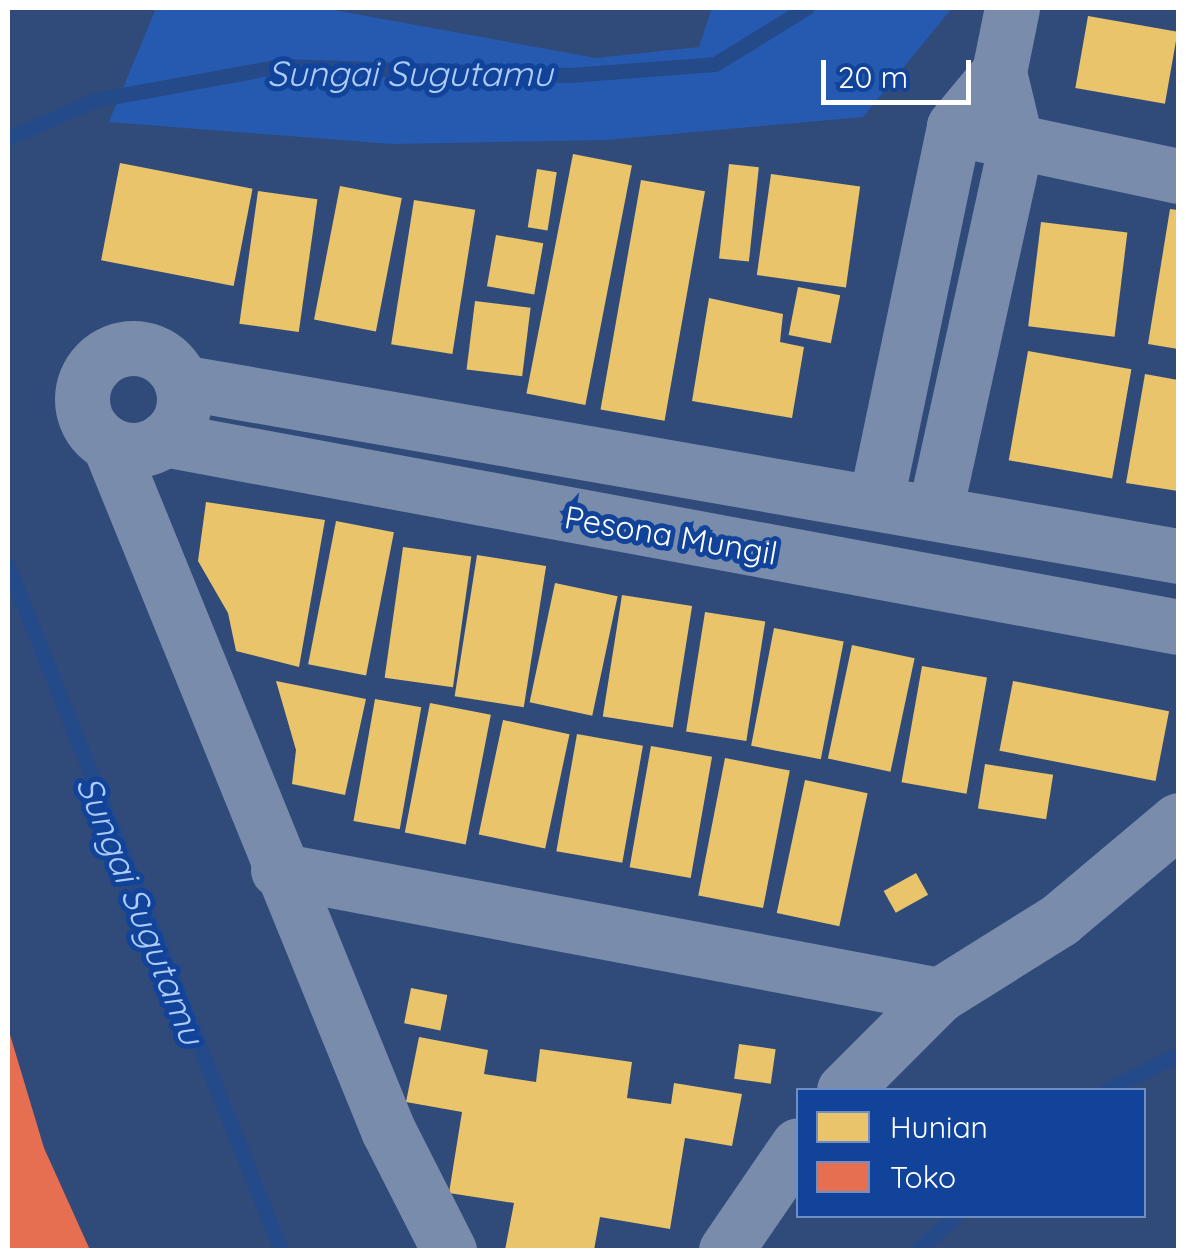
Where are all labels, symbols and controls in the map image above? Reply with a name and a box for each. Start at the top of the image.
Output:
scale bar [826,40,976,102]
water label: Sungai Sugutamu [267,52,553,94]
text: 20 m [838,58,908,96]
street label: Pesona Mungil [562,497,780,573]
water label: Sungai Sugutamu [68,770,214,1050]
legend [796,1088,1146,1218]
text: Hunian [890,1108,988,1146]
text: Toko [890,1158,956,1196]

